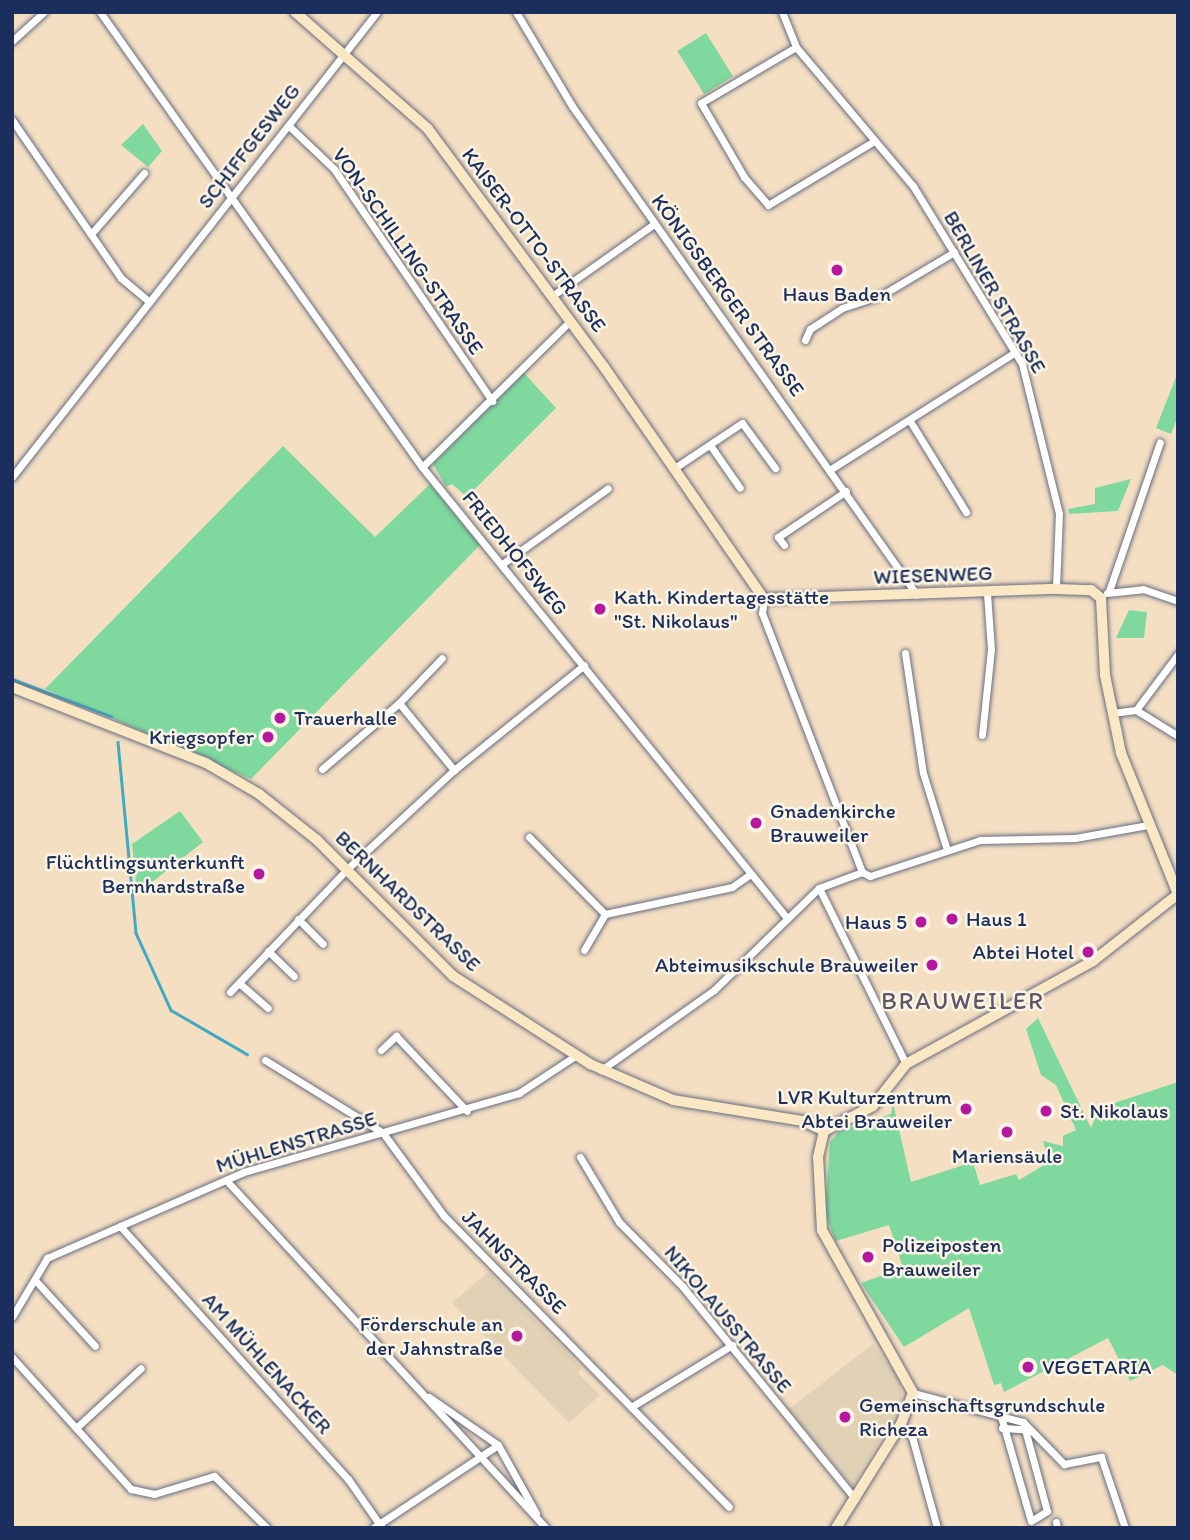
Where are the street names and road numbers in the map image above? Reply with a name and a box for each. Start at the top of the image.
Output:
street label: SCHIFFGESWEG [192,79,306,213]
street label: VON-SCHILLING-STRASSE [327,143,489,359]
street label: KAISER-OTTO-STRASSE [456,143,612,337]
street label: KÖNIGSBERGER STRASSE [646,189,810,401]
street label: BERLINER STRASSE [938,206,1052,378]
street label: FRIEDHOFSWEG [457,485,573,621]
street label: WIESENWEG [873,560,993,590]
street label: BERNHARDSTRASSE [330,825,486,977]
street label: MÜHLENSTRASSE [213,1106,379,1178]
street label: JAHNSTRASSE [457,1205,571,1319]
street label: NIKOLAUSSTRASSE [659,1240,797,1398]
street label: AM MÜHLENACKER [197,1287,337,1439]

